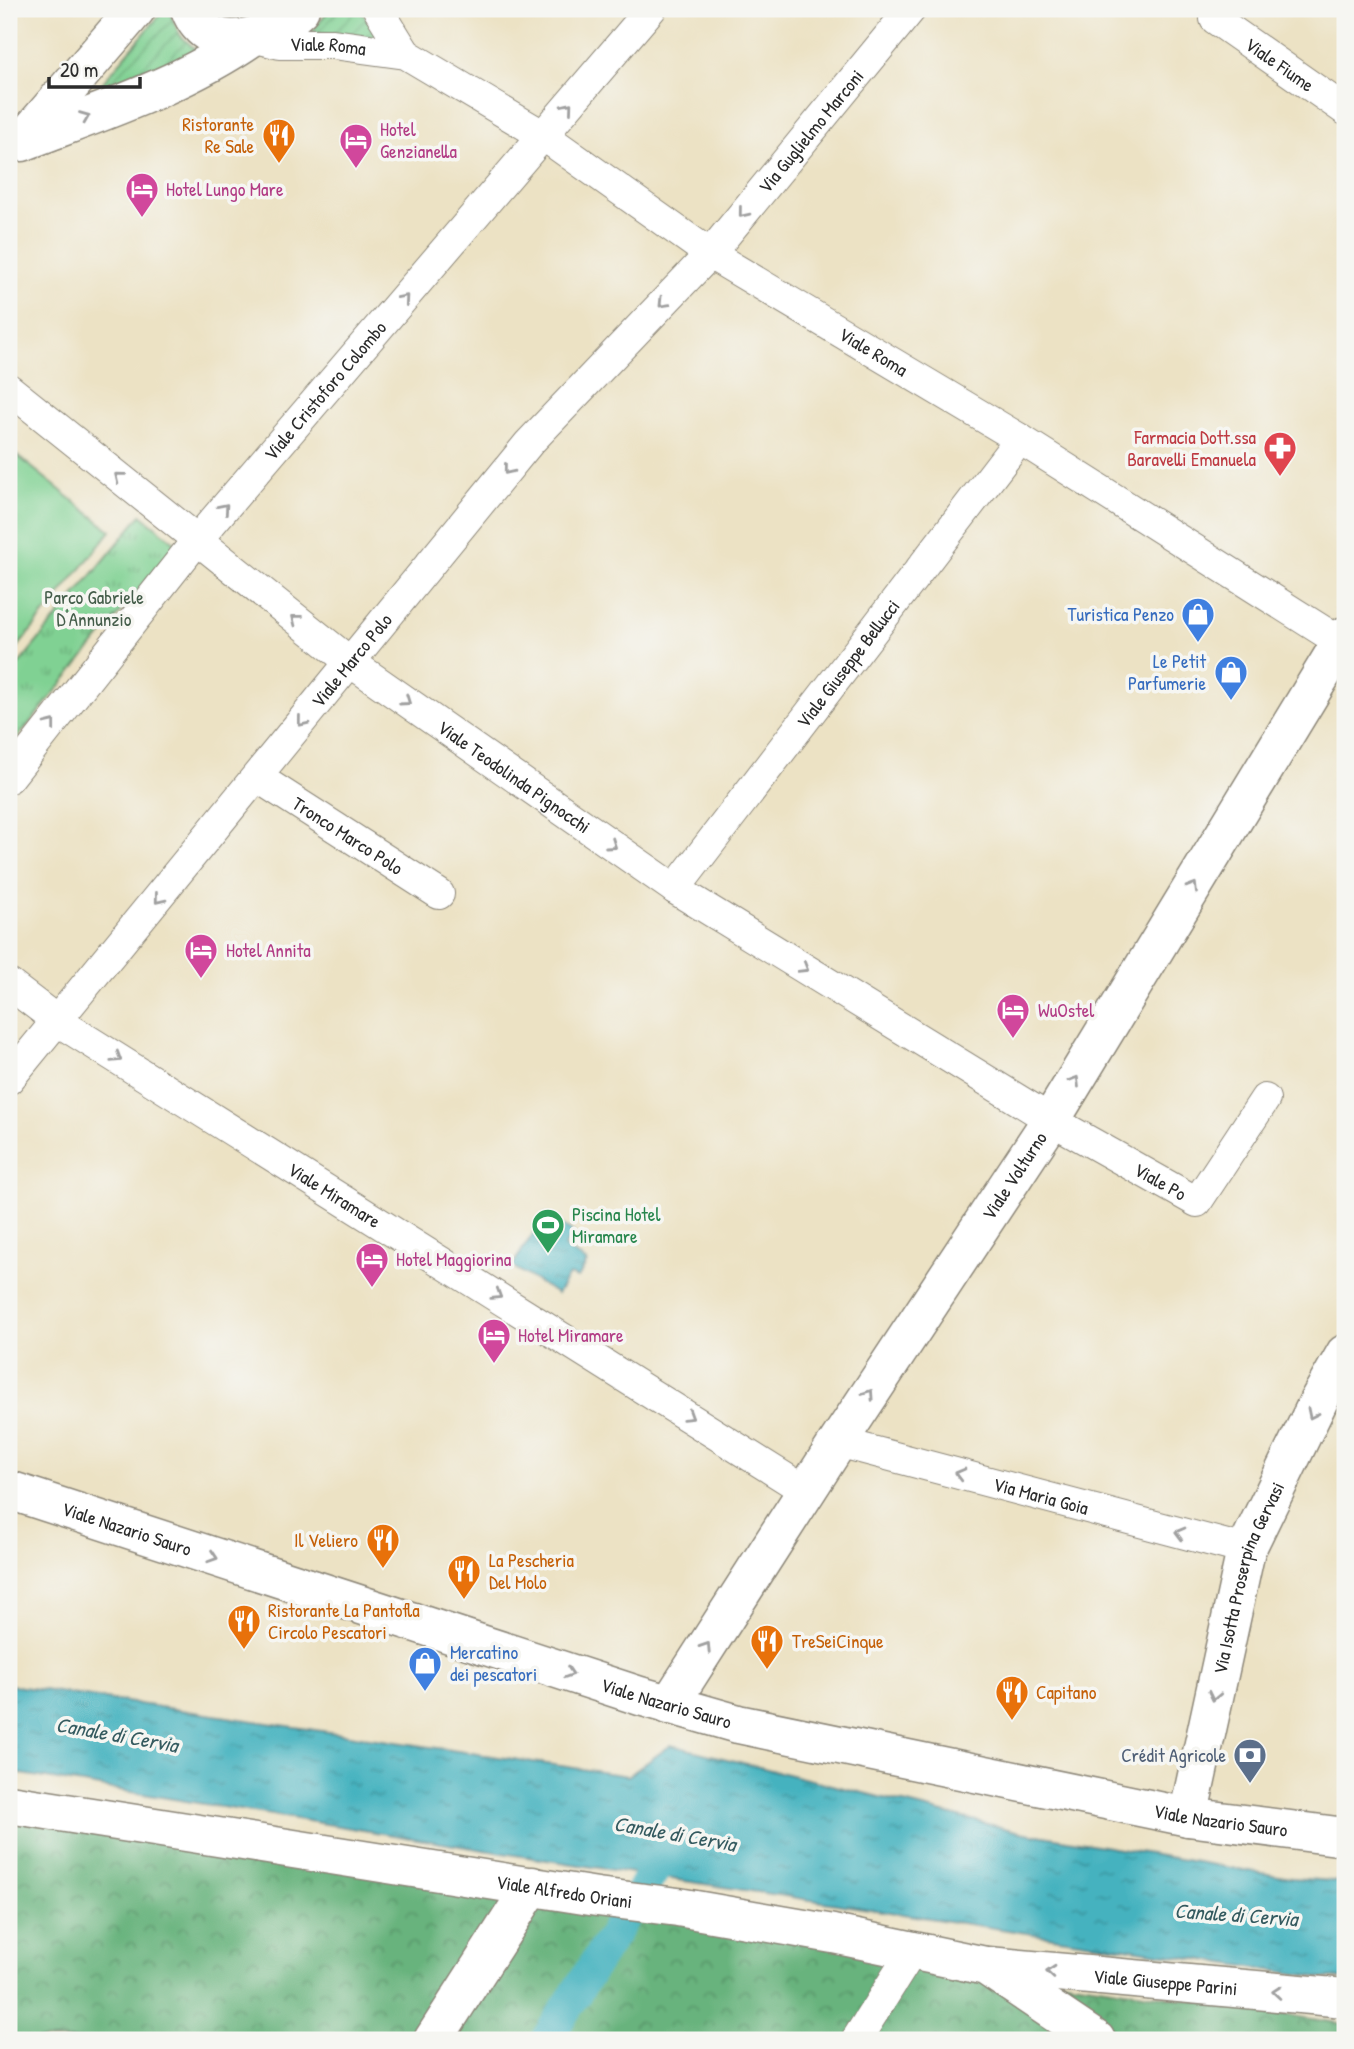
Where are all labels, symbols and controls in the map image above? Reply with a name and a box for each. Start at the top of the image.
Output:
street label: Viale Roma [290,31,368,61]
street label: Viale Fiume [1240,31,1320,98]
scale bar [49,46,140,90]
text: 20 m [60,55,98,84]
street label: Via Guglielmo Marconi [752,64,869,199]
one-way arrow [560,103,572,116]
one-way arrow [78,111,91,125]
place label: Ristorante Re Sale [182,111,254,159]
restaurant icon: Ristorante Re Sale [260,116,298,165]
place label: Hotel Genzianella [380,116,457,164]
hotel icon: Hotel Genzianella [337,121,375,170]
hotel icon: Hotel Lungo Mare [123,170,161,219]
place label: Hotel Lungo Mare [166,176,284,202]
one-way arrow [739,205,751,218]
one-way arrow [396,294,408,307]
one-way arrow [658,295,671,308]
street label: Viale Cristoforo Colombo [258,315,392,466]
street label: Viale Roma [834,321,913,382]
place label: Farmacia Dott.ssa Baravelli Emanuela [1127,424,1257,472]
pharmacy icon: Farmacia Dott.ssa Baravelli Emanuela [1261,429,1299,478]
one-way arrow [503,462,516,474]
one-way arrow [114,473,127,485]
one-way arrow [216,504,228,517]
park label: Parco Gabriele D'Annunzio [44,584,144,632]
street label: Viale Giuseppe Bellucci [790,594,905,733]
shop icon: Turistica Penzo [1179,595,1217,644]
place label: Turistica Penzo [1068,601,1174,627]
street label: Viale Marco Polo [305,607,398,713]
one-way arrow [292,615,304,628]
place label: Le Petit Parfumerie [1128,648,1206,696]
shop icon: Le Petit Parfumerie [1212,653,1250,702]
one-way arrow [398,693,411,705]
one-way arrow [297,714,310,726]
street label: Viale Teodolinda Pignocchi [432,714,596,839]
one-way arrow [43,720,55,733]
street label: Tronco Marco Polo [287,790,409,881]
one-way arrow [604,837,617,849]
one-way arrow [1185,882,1198,895]
one-way arrow [154,891,167,903]
hotel icon: Hotel Annita [182,931,220,980]
place label: Hotel Annita [226,937,311,963]
one-way arrow [796,959,809,972]
hotel icon: WuOstel [994,991,1032,1040]
place label: WuOstel [1038,997,1095,1023]
one-way arrow [109,1049,122,1062]
one-way arrow [1067,1076,1080,1089]
street label: Viale Volturno [976,1126,1053,1225]
street label: Viale Miramare [283,1156,386,1234]
street label: Viale Po [1130,1156,1192,1207]
place label: Piscina Hotel Miramare [572,1201,661,1249]
sports icon: Piscina Hotel Miramare [529,1206,567,1255]
hotel icon: Hotel Maggiorina [353,1240,391,1289]
place label: Hotel Maggiorina [396,1246,512,1272]
one-way arrow [489,1287,502,1300]
hotel icon: Hotel Miramare [475,1316,513,1365]
place label: Hotel Miramare [518,1322,624,1348]
one-way arrow [861,1389,873,1402]
one-way arrow [1307,1407,1321,1419]
one-way arrow [682,1408,695,1421]
one-way arrow [954,1468,966,1482]
street label: Via Maria Goia [991,1471,1092,1521]
street label: Via Isotta Proserpina Gervasi [1206,1478,1290,1677]
street label: Viale Nazario Sauro [59,1495,195,1562]
restaurant icon: Il Veliero [364,1521,402,1570]
place label: Il Veliero [294,1527,358,1553]
one-way arrow [1174,1527,1186,1541]
place label: La Pescheria Del Molo [489,1547,574,1595]
one-way arrow [207,1549,219,1563]
restaurant icon: La Pescheria Del Molo [445,1552,483,1601]
place label: Ristorante La Pantofla Circolo Pescatori [268,1597,420,1645]
restaurant icon: Ristorante La Pantofla Circolo Pescatori [225,1602,263,1651]
restaurant icon: TreSeiCinque [748,1622,786,1671]
place label: TreSeiCinque [792,1628,884,1654]
place label: Mercatino dei pescatori [450,1639,537,1687]
one-way arrow [698,1642,711,1655]
shop icon: Mercatino dei pescatori [406,1644,444,1693]
one-way arrow [563,1665,575,1679]
street label: Viale Nazario Sauro [598,1671,735,1735]
restaurant icon: Capitano [993,1673,1031,1722]
place label: Capitano [1036,1679,1097,1705]
one-way arrow [1208,1690,1223,1702]
water label: Canale di Cervia [54,1710,183,1760]
bank icon: Crédit Agricole [1231,1736,1269,1785]
place label: Crédit Agricole [1121,1742,1226,1768]
street label: Viale Nazario Sauro [1151,1797,1289,1843]
water label: Canale di Cervia [612,1809,741,1859]
street label: Viale Alfredo Oriani [494,1868,634,1914]
water label: Canale di Cervia [1174,1896,1301,1933]
street label: Viale Giuseppe Parini [1092,1962,1238,2001]
one-way arrow [1045,1965,1056,1980]
one-way arrow [1271,1985,1282,2000]

